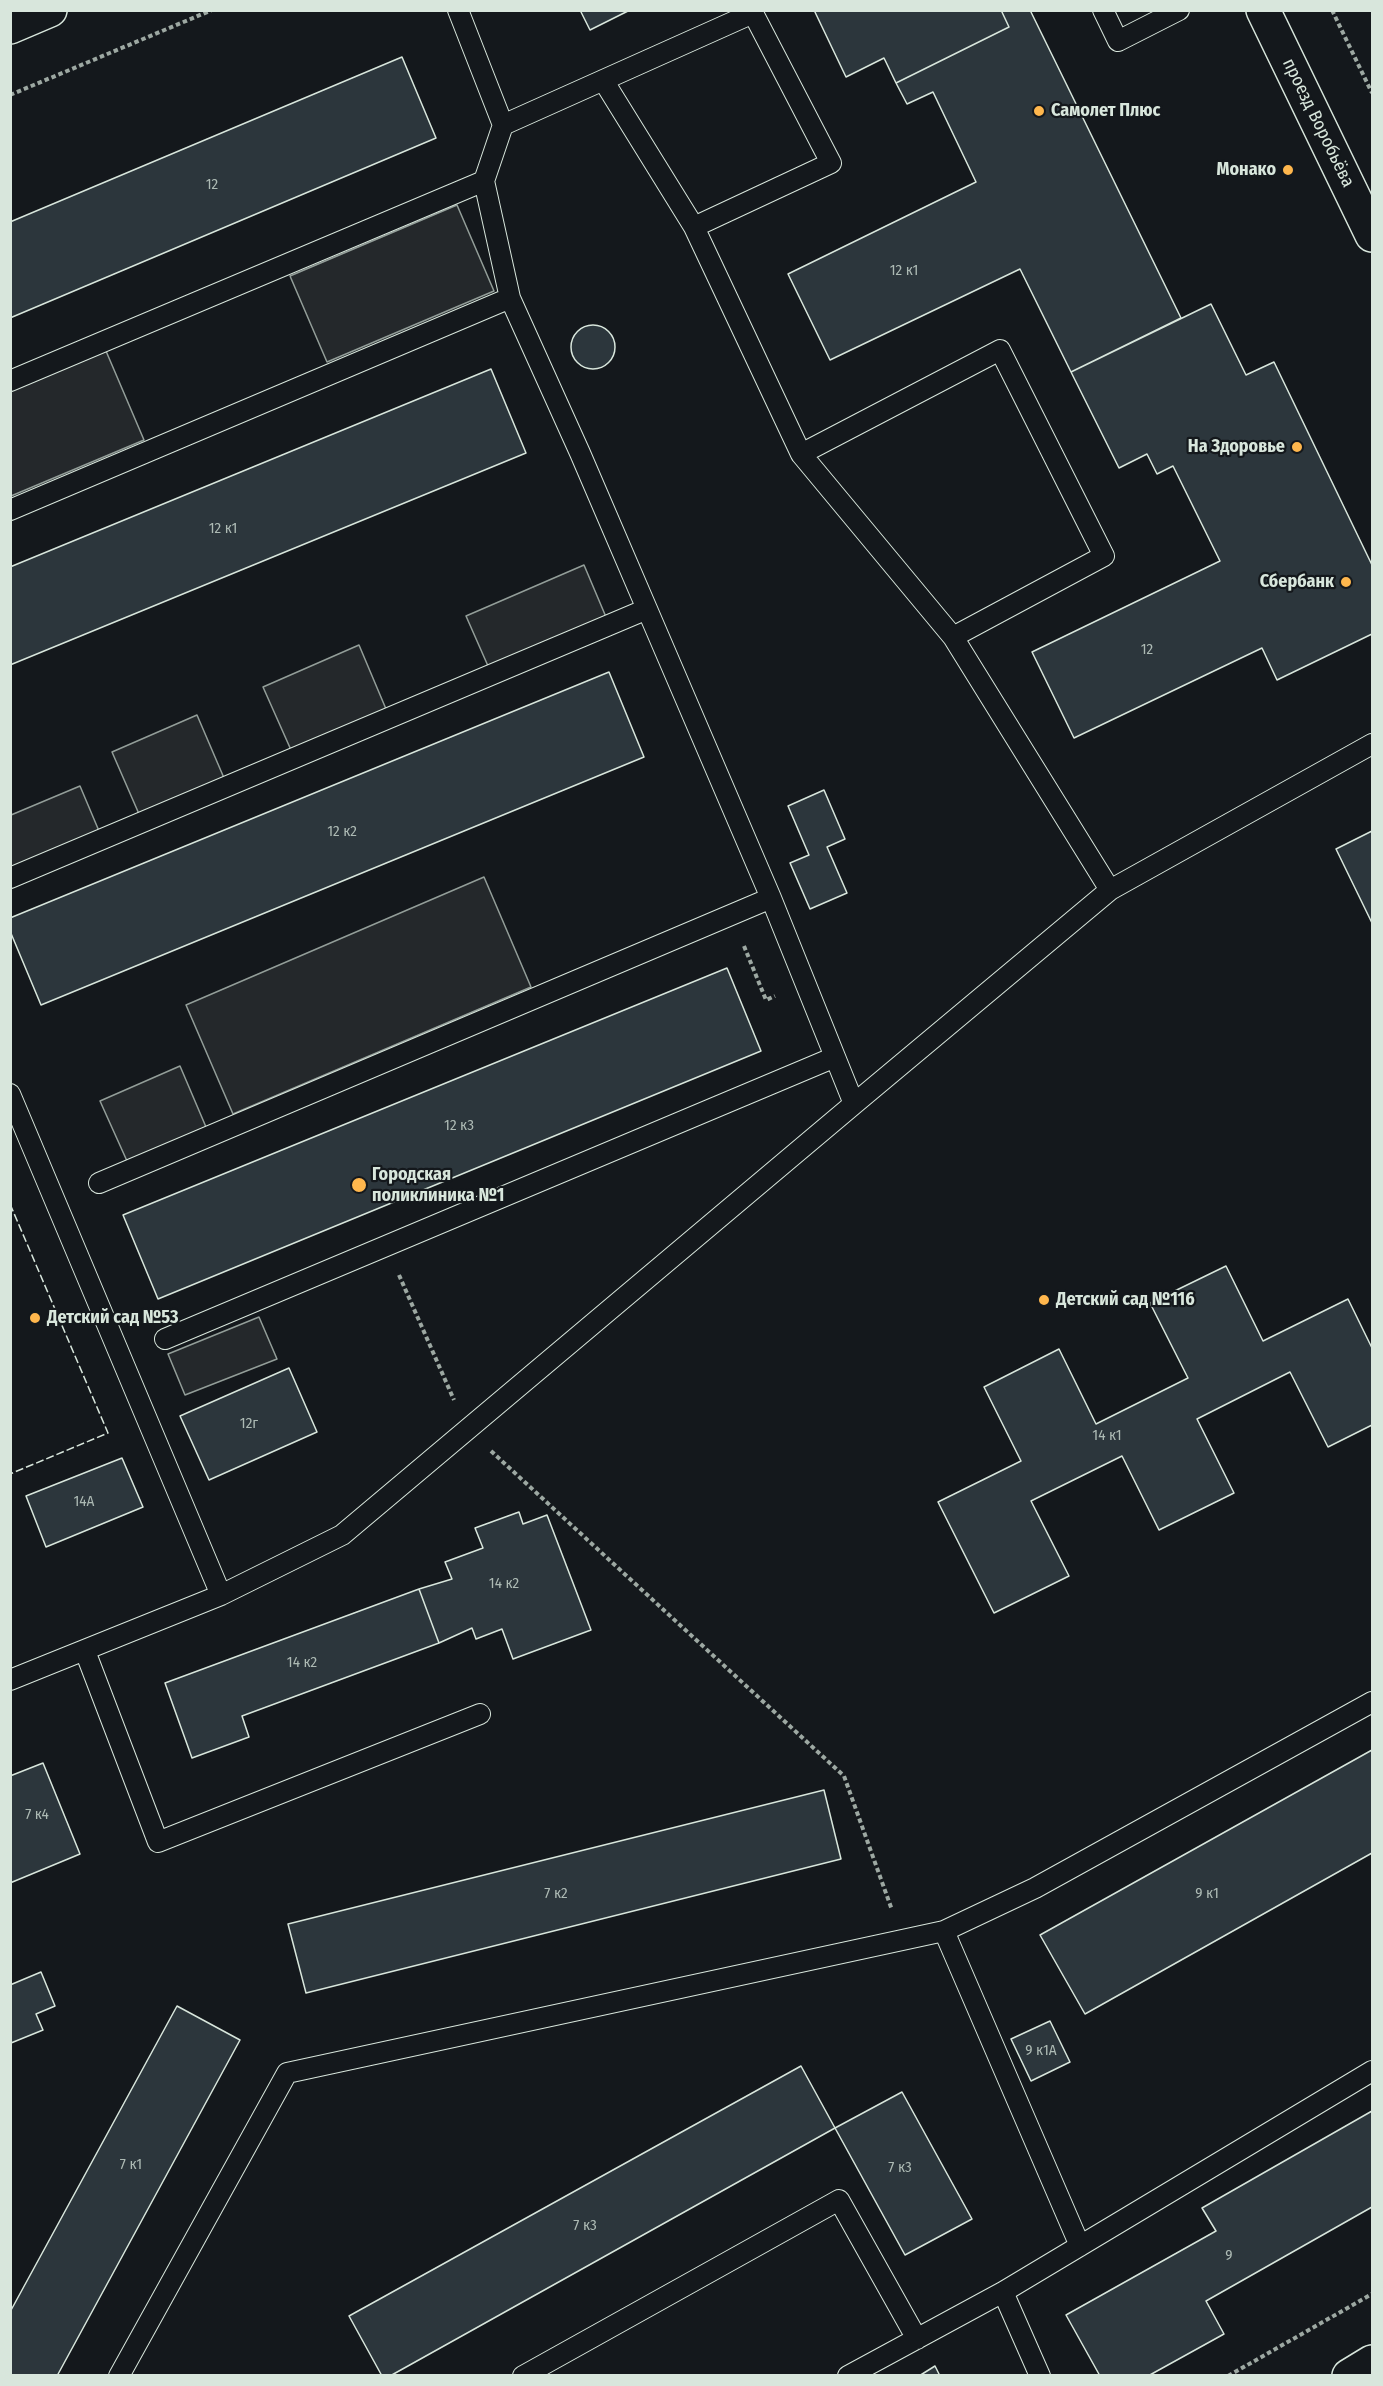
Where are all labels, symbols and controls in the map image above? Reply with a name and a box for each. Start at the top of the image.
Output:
street label: проезд Воробьёва [1277,55,1359,191]
place label: Самолет Плюс [1051,100,1160,122]
marker: Самолет Плюс [1032,104,1046,118]
place label: Монако [1217,159,1276,181]
marker: Монако [1281,163,1295,177]
house number: 12 [206,176,218,194]
house number: 12 к1 [890,262,918,280]
place label: На Здоровье [1188,436,1285,458]
marker: На Здоровье [1290,440,1304,454]
house number: 12 к1 [209,520,237,538]
place label: Сбербанк [1260,571,1334,593]
marker: Сбербанк [1339,575,1353,589]
house number: 12 [1141,641,1153,659]
house number: 12 к2 [327,823,357,841]
house number: 12 к3 [444,1117,474,1135]
place label: Городская поликлиника №1 [372,1164,504,1206]
marker: Городская поликлиника №1 [350,1176,368,1194]
place label: Детский сад №116 [1056,1289,1195,1311]
marker: Детский сад №116 [1037,1293,1051,1307]
place label: Детский сад №53 [47,1307,178,1329]
marker: Детский сад №53 [28,1311,42,1325]
house number: 12г [240,1415,258,1433]
house number: 14 к1 [1092,1427,1122,1445]
house number: 14А [74,1493,94,1511]
house number: 14 к2 [489,1575,519,1593]
house number: 14 к2 [287,1654,317,1672]
house number: 7 к4 [25,1806,49,1824]
house number: 7 к2 [544,1885,568,1903]
house number: 9 к1 [1195,1885,1219,1903]
house number: 9 к1А [1025,2042,1057,2060]
house number: 7 к1 [120,2156,142,2174]
house number: 7 к3 [888,2159,912,2177]
house number: 7 к3 [573,2217,597,2235]
house number: 9 [1225,2247,1233,2265]

